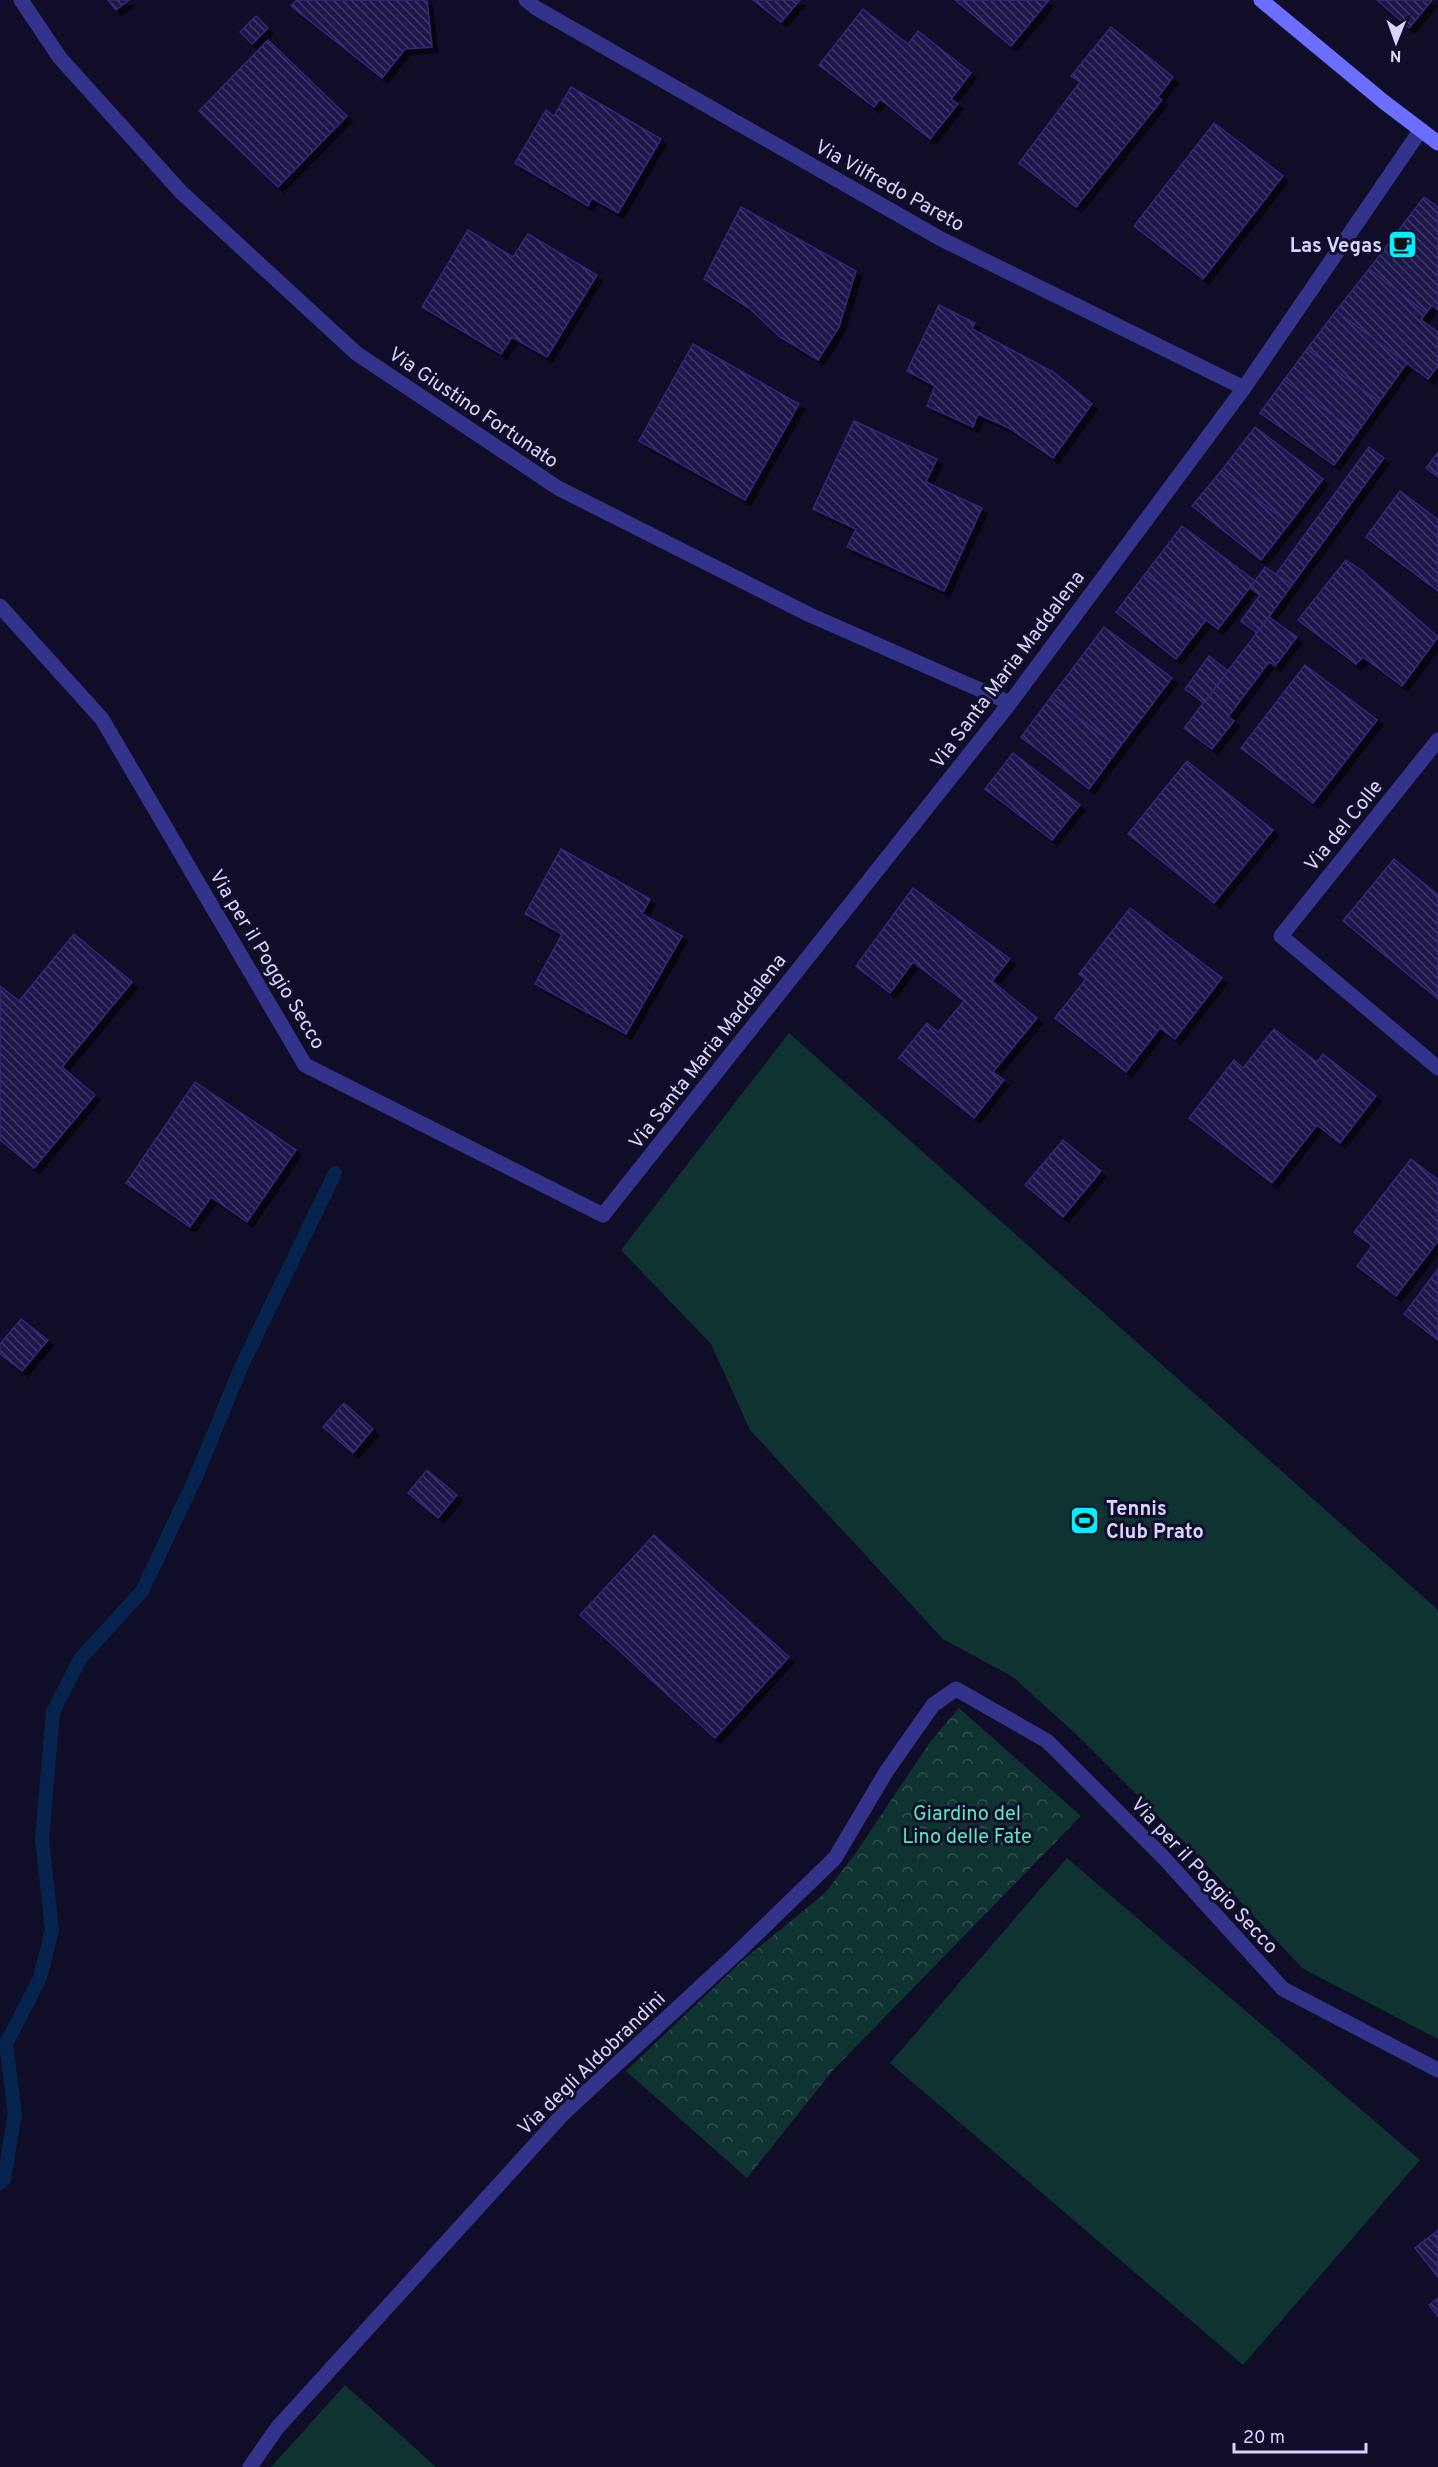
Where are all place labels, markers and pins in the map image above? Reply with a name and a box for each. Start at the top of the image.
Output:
cafe icon: Las Vegas [1387,229,1419,261]
place label: Las Vegas [1290,234,1382,260]
place label: Tennis Club Prato [1106,1497,1204,1546]
sports icon: Tennis Club Prato [1069,1504,1101,1536]

